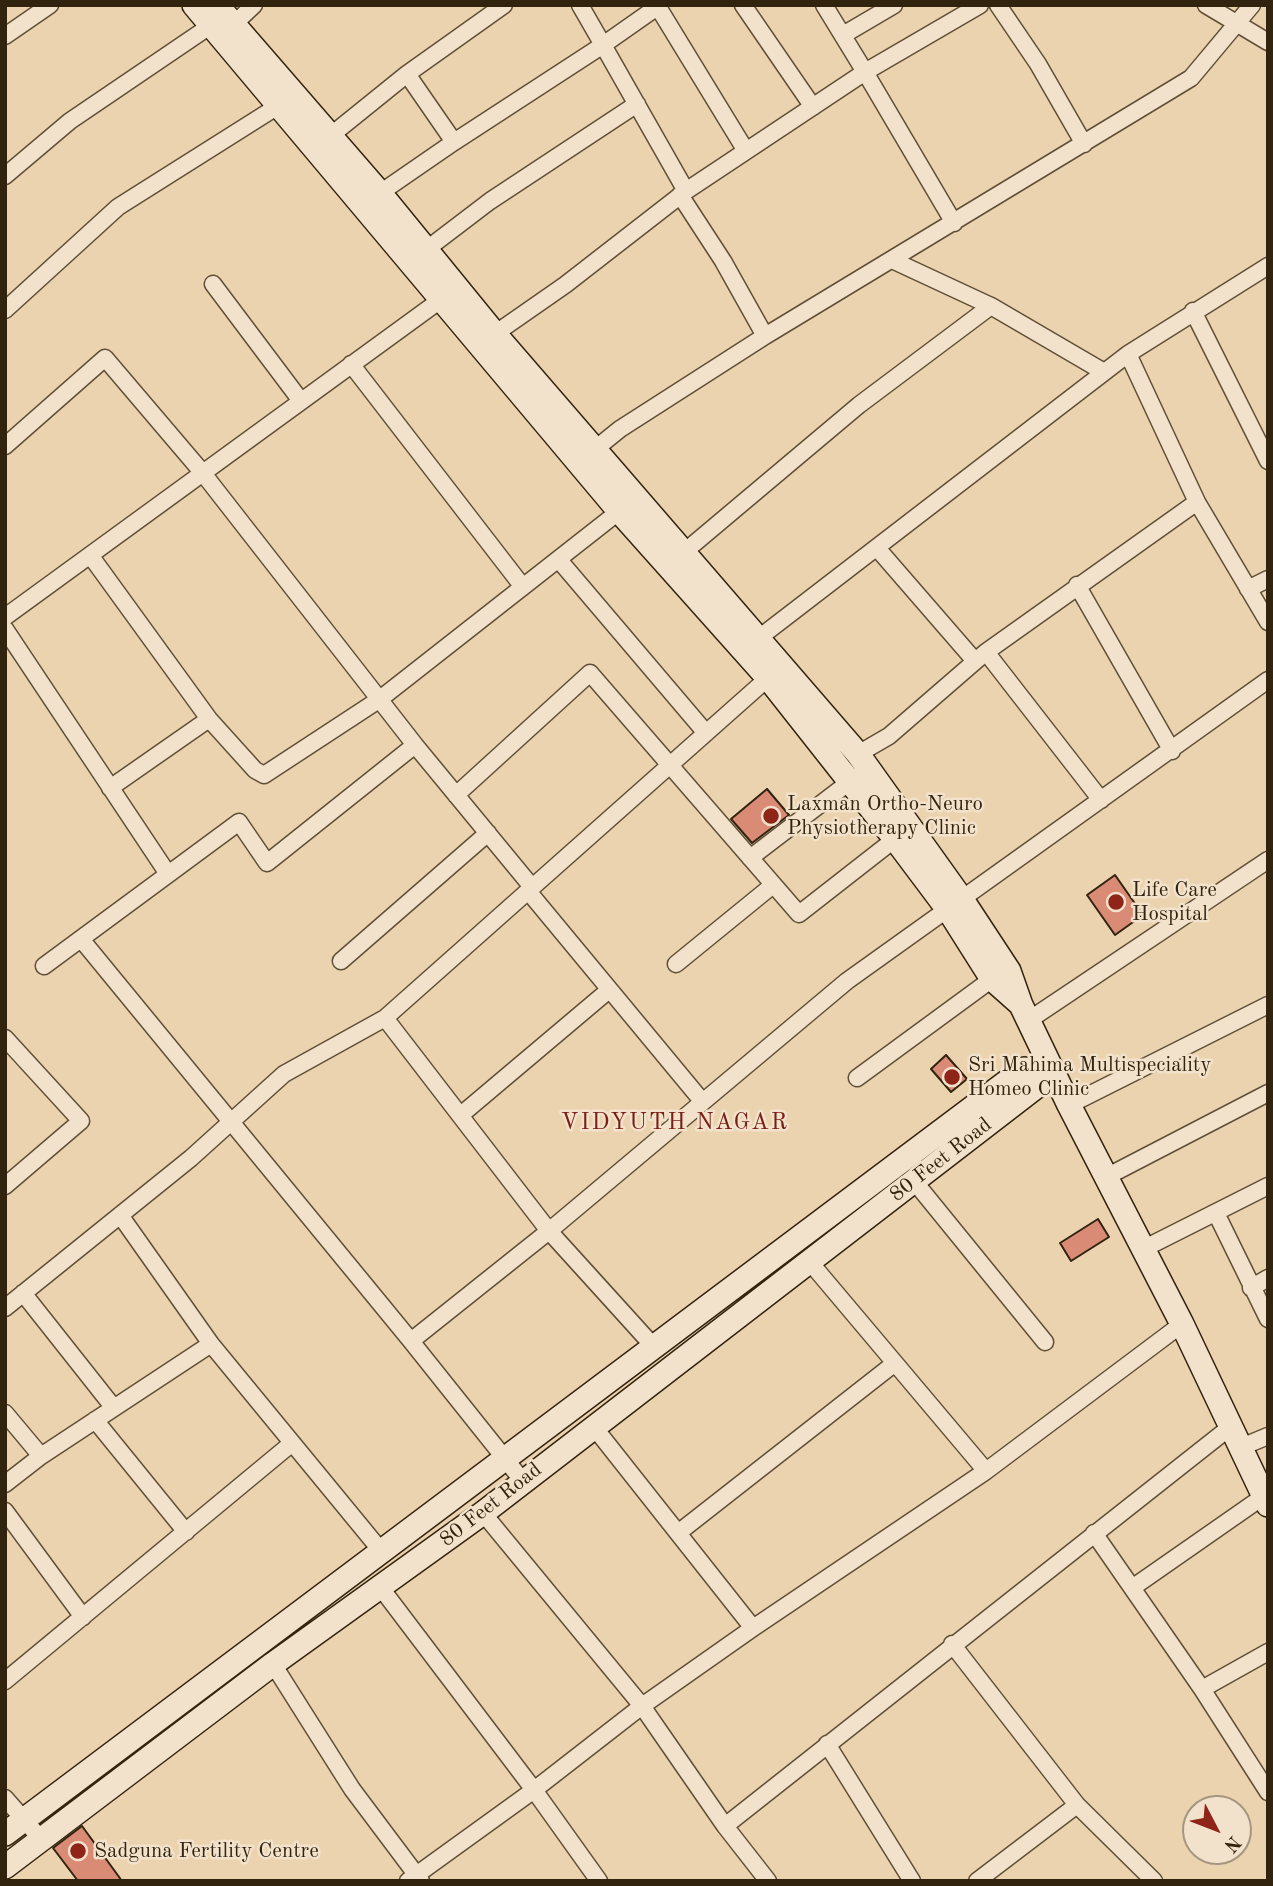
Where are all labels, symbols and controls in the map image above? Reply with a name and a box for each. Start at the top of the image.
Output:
place label: Laxman Ortho-Neuro Physiotherapy Clinic [787,791,983,841]
marker: Laxman Ortho-Neuro Physiotherapy Clinic [761,806,781,826]
place label: Life Care Hospital [1132,877,1217,927]
marker: Life Care Hospital [1106,892,1126,912]
place label: Sri Mahima Multispeciality Homeo Clinic [968,1052,1211,1102]
marker: Sri Mahima Multispeciality Homeo Clinic [942,1067,962,1087]
district label: VIDYUTH NAGAR [562,1109,788,1137]
street label: 80 Feet Road [885,1112,997,1208]
street label: 80 Feet Road [435,1457,547,1553]
north arrow [1182,1795,1252,1865]
text: N [1220,1831,1243,1855]
place label: Sadguna Fertility Centre [94,1838,319,1864]
marker: Sadguna Fertility Centre [68,1841,88,1861]

